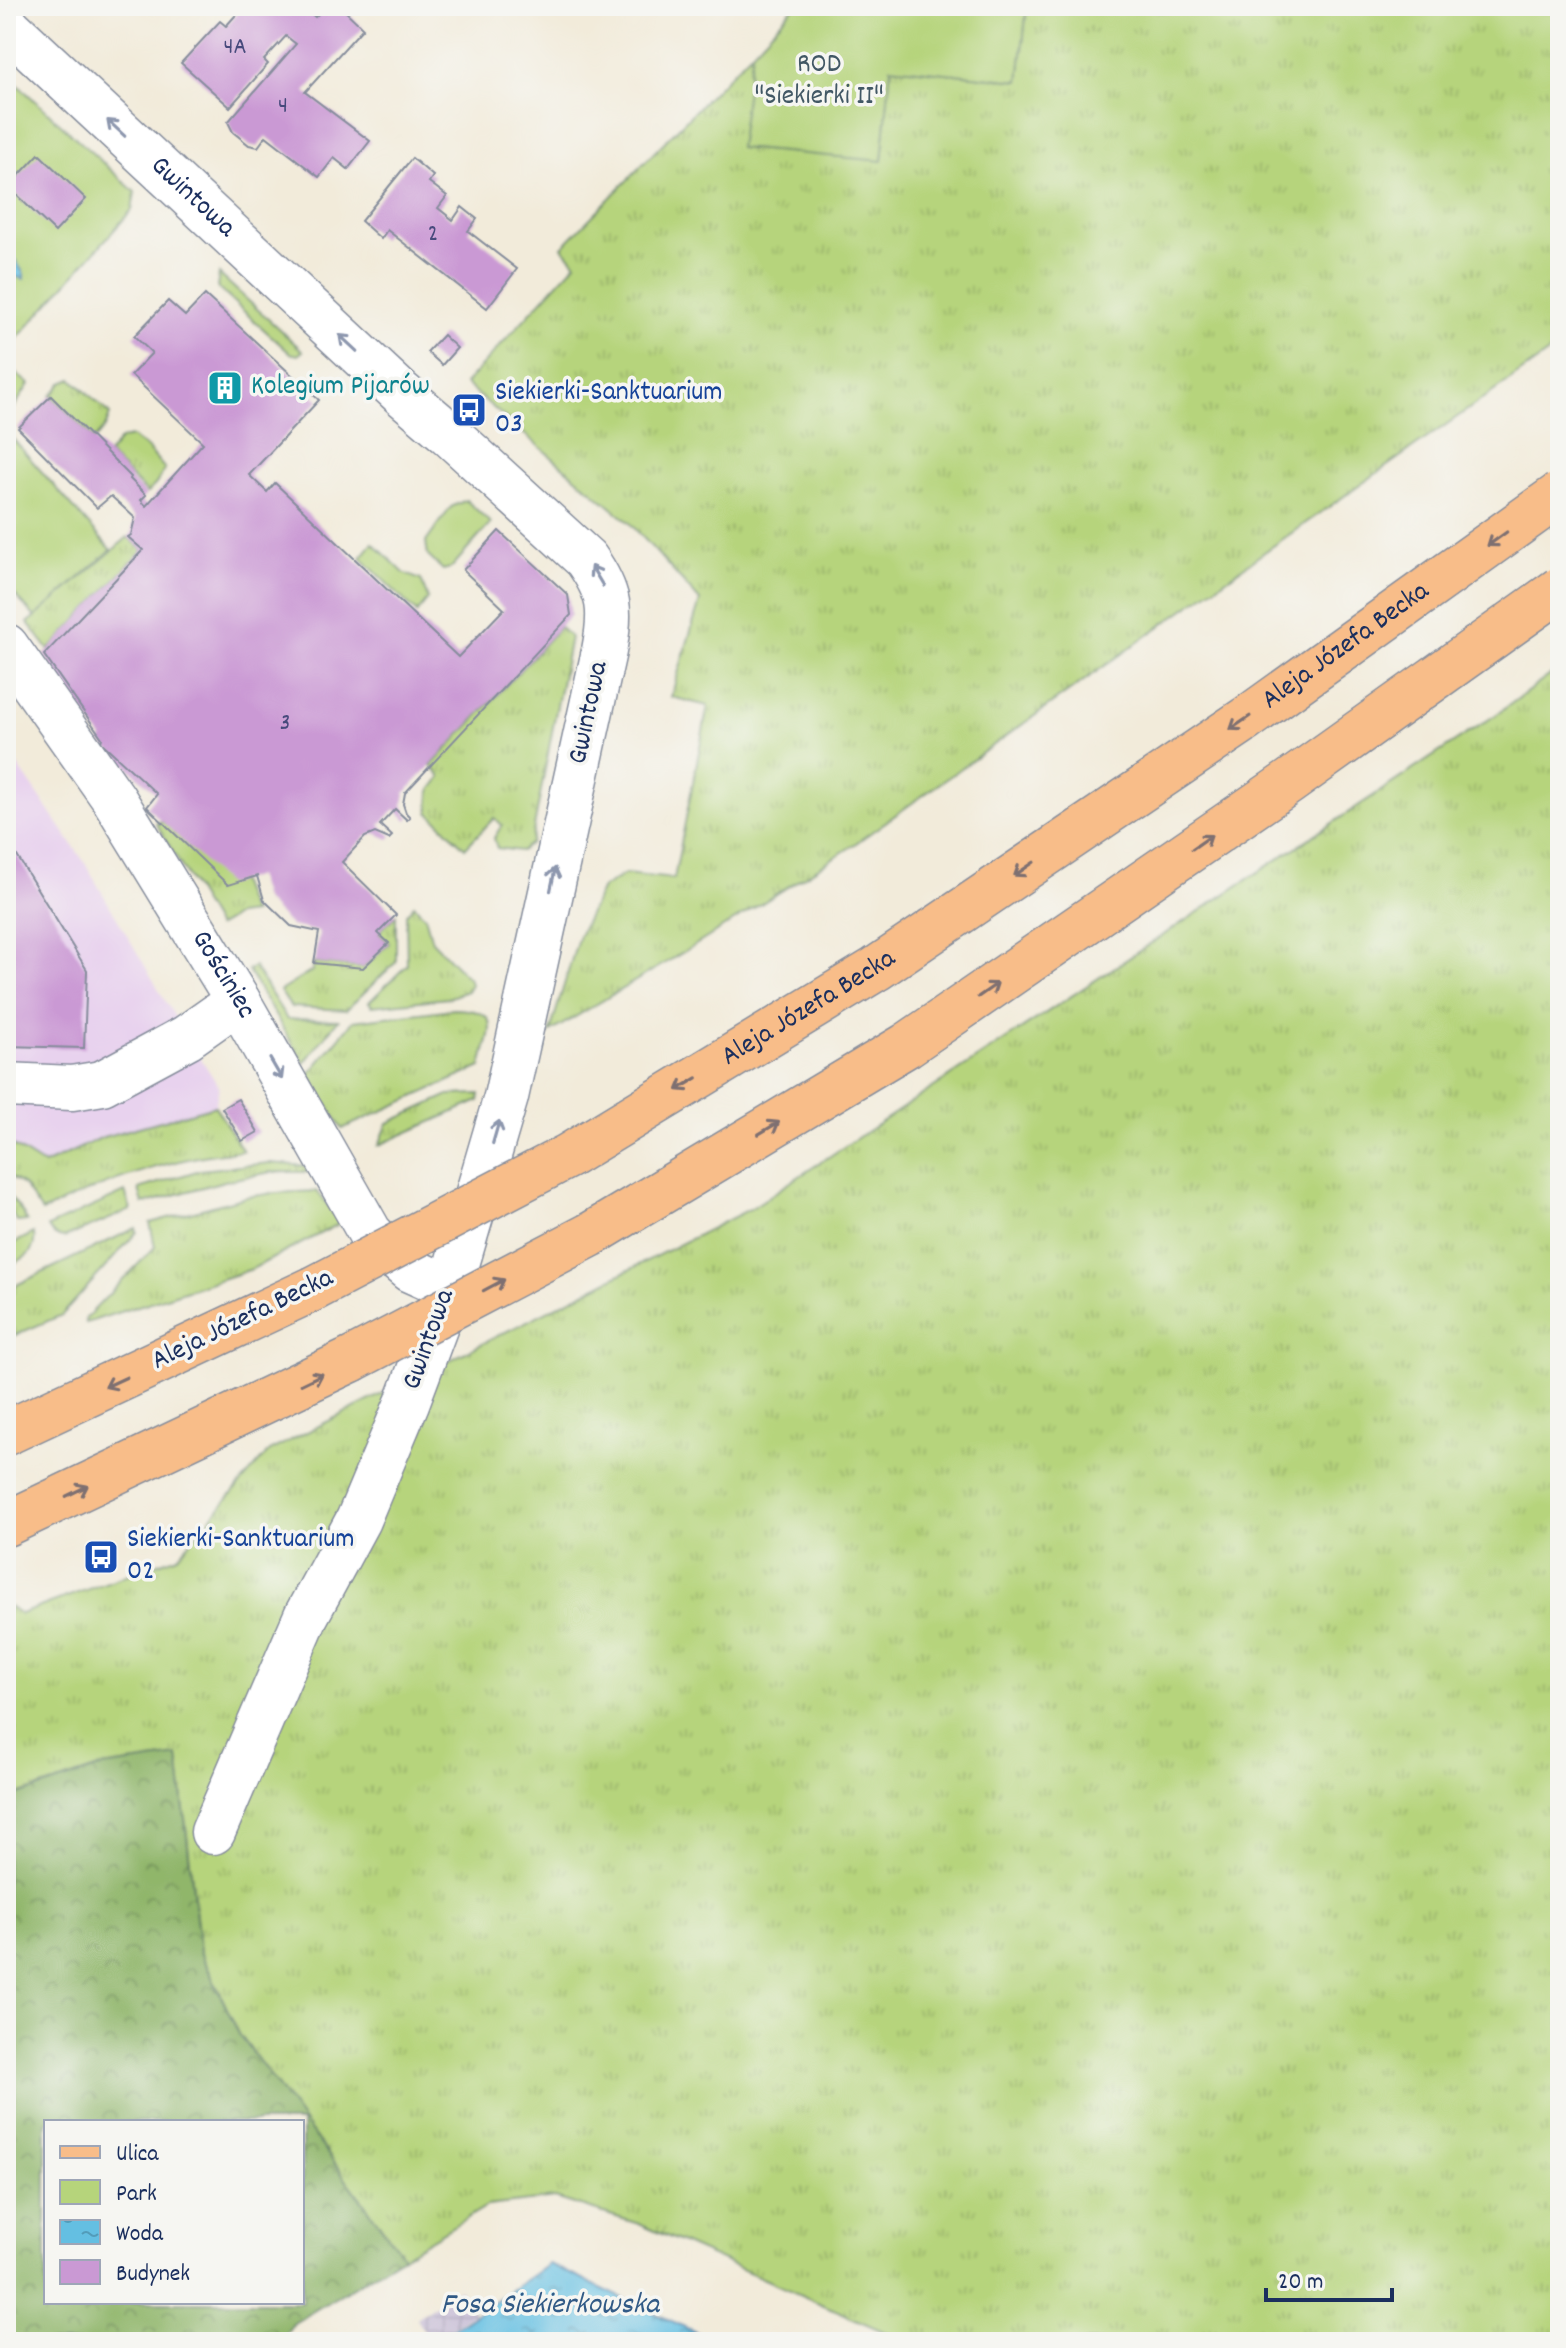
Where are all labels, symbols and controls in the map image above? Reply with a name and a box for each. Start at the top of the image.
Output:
house number: 4A [223,31,247,65]
park label: ROD "Siekierki II" [754,46,884,118]
house number: 4 [278,90,288,124]
one-way arrow [107,120,127,138]
street label: Gwintowa [140,148,244,249]
house number: 2 [428,218,438,252]
one-way arrow [338,335,358,353]
place label: Kolegium Pijarów [251,368,430,408]
building icon: Kolegium Pijarów [206,369,244,407]
place label: Siekierki-Sanktuarium 03 [495,374,723,446]
bus stop icon: Siekierki-Sanktuarium 03 [450,391,488,429]
one-way arrow [1486,531,1508,547]
one-way arrow [589,565,605,588]
street label: Aleja Józefa Becka [1254,573,1439,721]
street label: Gwintowa [560,657,621,768]
house number: 3 [280,707,290,741]
one-way arrow [1229,715,1251,731]
one-way arrow [1191,834,1213,850]
one-way arrow [1014,861,1036,877]
one-way arrow [546,866,561,892]
street label: Gościniec [180,923,264,1027]
street label: Aleja Józefa Becka [714,940,905,1078]
one-way arrow [977,981,999,998]
one-way arrow [268,1057,284,1080]
one-way arrow [676,1076,699,1092]
one-way arrow [489,1120,504,1146]
one-way arrow [757,1120,780,1136]
street label: Aleja Józefa Becka [145,1259,341,1382]
one-way arrow [482,1277,506,1293]
street label: Gwintowa [393,1283,467,1396]
one-way arrow [299,1371,323,1386]
one-way arrow [104,1375,128,1390]
one-way arrow [65,1483,88,1498]
place label: Siekierki-Sanktuarium 02 [127,1521,355,1593]
bus stop icon: Siekierki-Sanktuarium 02 [82,1538,120,1576]
legend [44,2120,304,2304]
text: Ulica [116,2138,159,2172]
text: Park [116,2178,157,2212]
text: Woda [116,2218,164,2252]
scale bar [1266,2252,1392,2302]
text: Budynek [116,2258,190,2292]
text: 20 m [1278,2266,1324,2300]
water label: Fosa Siekierkowska [441,2285,661,2328]

